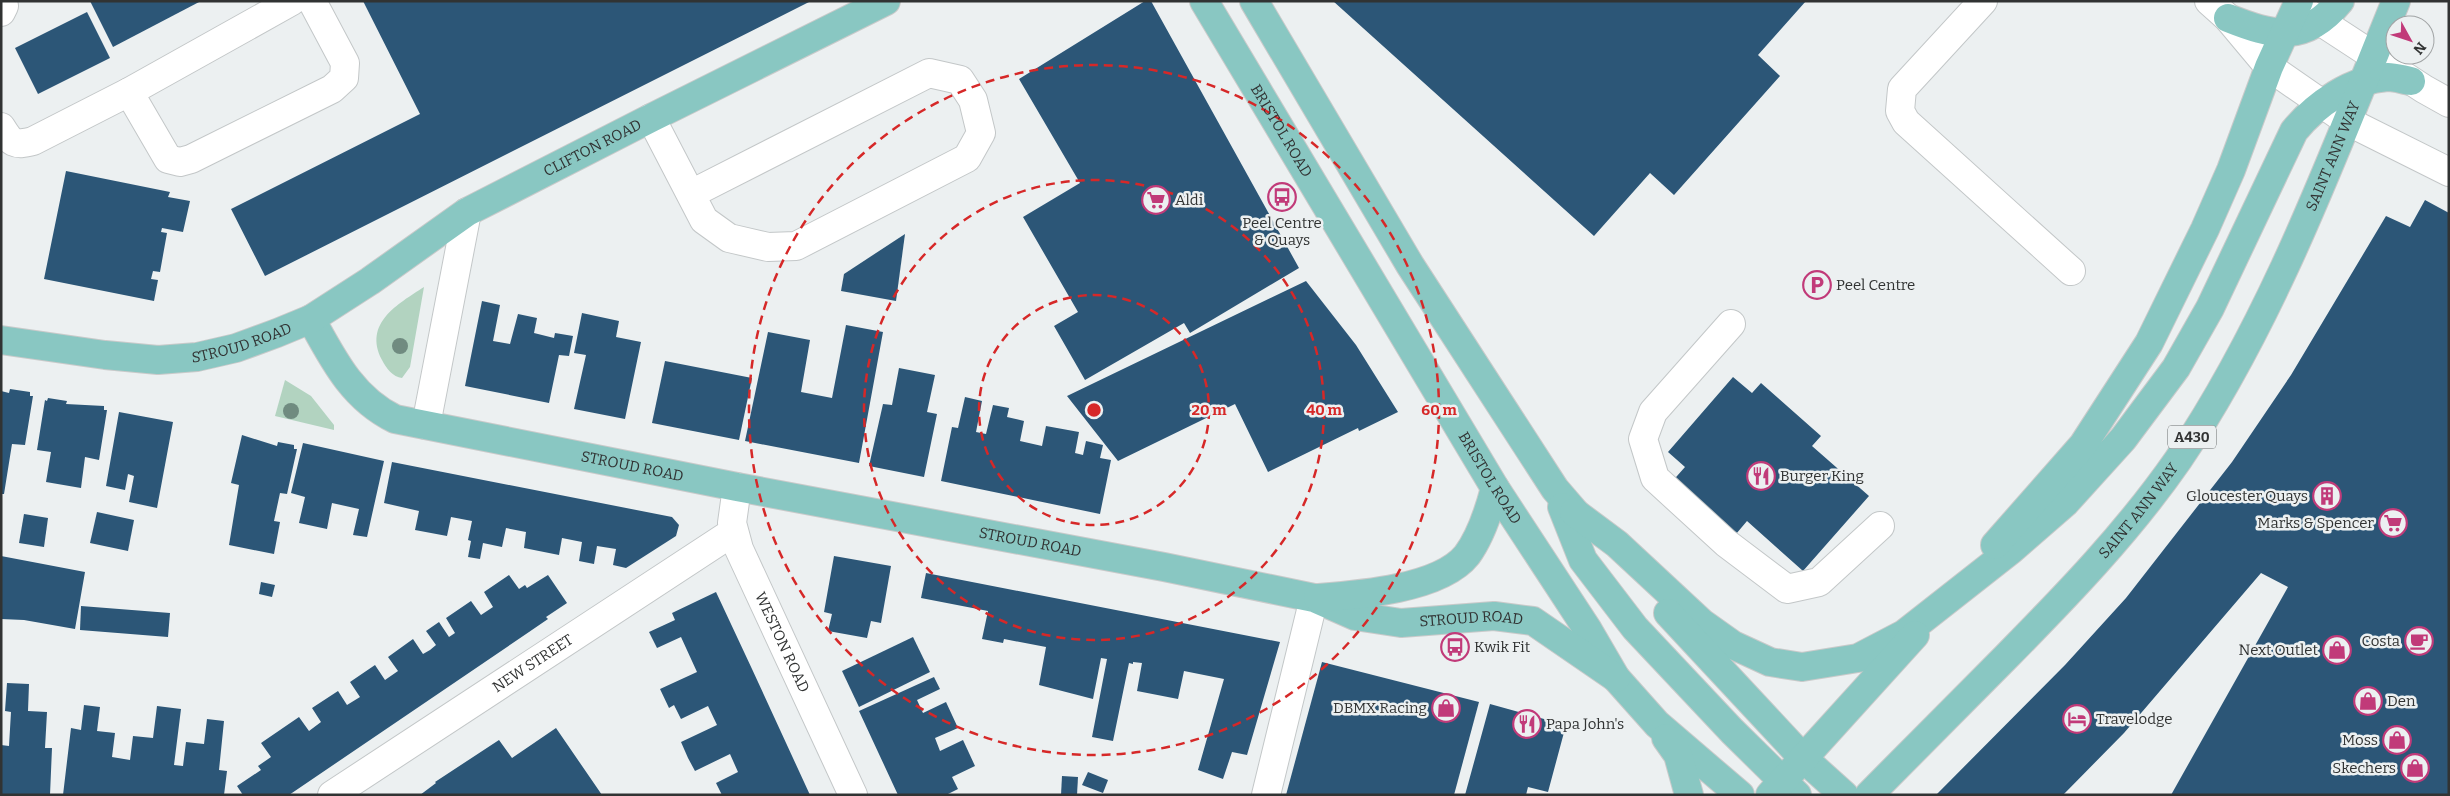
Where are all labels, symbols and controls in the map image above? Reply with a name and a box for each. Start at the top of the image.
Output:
north arrow [2385,15,2435,65]
text: N [2409,38,2430,58]
street label: BRISTOL ROAD [1247,81,1316,180]
street label: SAINT ANN WAY [2302,98,2364,214]
street label: CLIFTON ROAD [540,115,644,180]
bus stop icon: Peel Centre & Quays [1267,182,1297,212]
supermarket icon: Aldi [1141,185,1171,215]
place label: Aldi [1175,191,1204,209]
place label: Peel Centre & Quays [1242,214,1322,249]
parking icon: Peel Centre [1802,270,1832,300]
place label: Peel Centre [1836,276,1915,294]
street label: STROUD ROAD [191,319,294,366]
centre of rings [1085,401,1103,419]
text: 20 m [1192,401,1227,419]
text: 40 m [1306,401,1343,419]
text: 60 m [1421,401,1457,419]
road number: A430 [2168,426,2216,448]
street label: BRISTOL ROAD [1455,429,1525,527]
street label: STROUD ROAD [580,447,685,485]
street label: SAINT ANN WAY [2095,459,2182,562]
restaurant icon: Burger King [1746,461,1776,491]
place label: Burger King [1780,467,1864,485]
building icon: Gloucester Quays [2312,481,2342,511]
place label: Gloucester Quays [2186,487,2308,505]
supermarket icon: Marks & Spencer [2378,508,2408,538]
place label: Marks & Spencer [2257,514,2374,532]
street label: STROUD ROAD [977,524,1083,560]
street label: WESTON ROAD [751,589,813,695]
street label: STROUD ROAD [1419,607,1524,631]
cafe icon: Costa [2404,626,2434,656]
street label: NEW STREET [489,630,577,696]
bus stop icon: Kwik Fit [1440,632,1470,662]
place label: Costa [2361,632,2400,650]
shop icon: Next Outlet [2322,635,2352,665]
place label: Kwik Fit [1474,638,1531,656]
place label: Next Outlet [2239,641,2319,659]
shop icon: Den [2353,686,2383,716]
place label: Den [2387,692,2416,710]
shop icon: DBMX Racing [1431,693,1461,723]
place label: DBMX Racing [1333,699,1427,717]
hotel icon: Travelodge [2062,704,2092,734]
restaurant icon: Papa John's [1512,709,1542,739]
place label: Travelodge [2096,710,2172,728]
place label: Papa John's [1546,715,1624,733]
shop icon: Moss [2382,725,2412,755]
place label: Moss [2342,731,2378,749]
shop icon: Skechers [2400,753,2430,783]
place label: Skechers [2332,759,2396,777]

